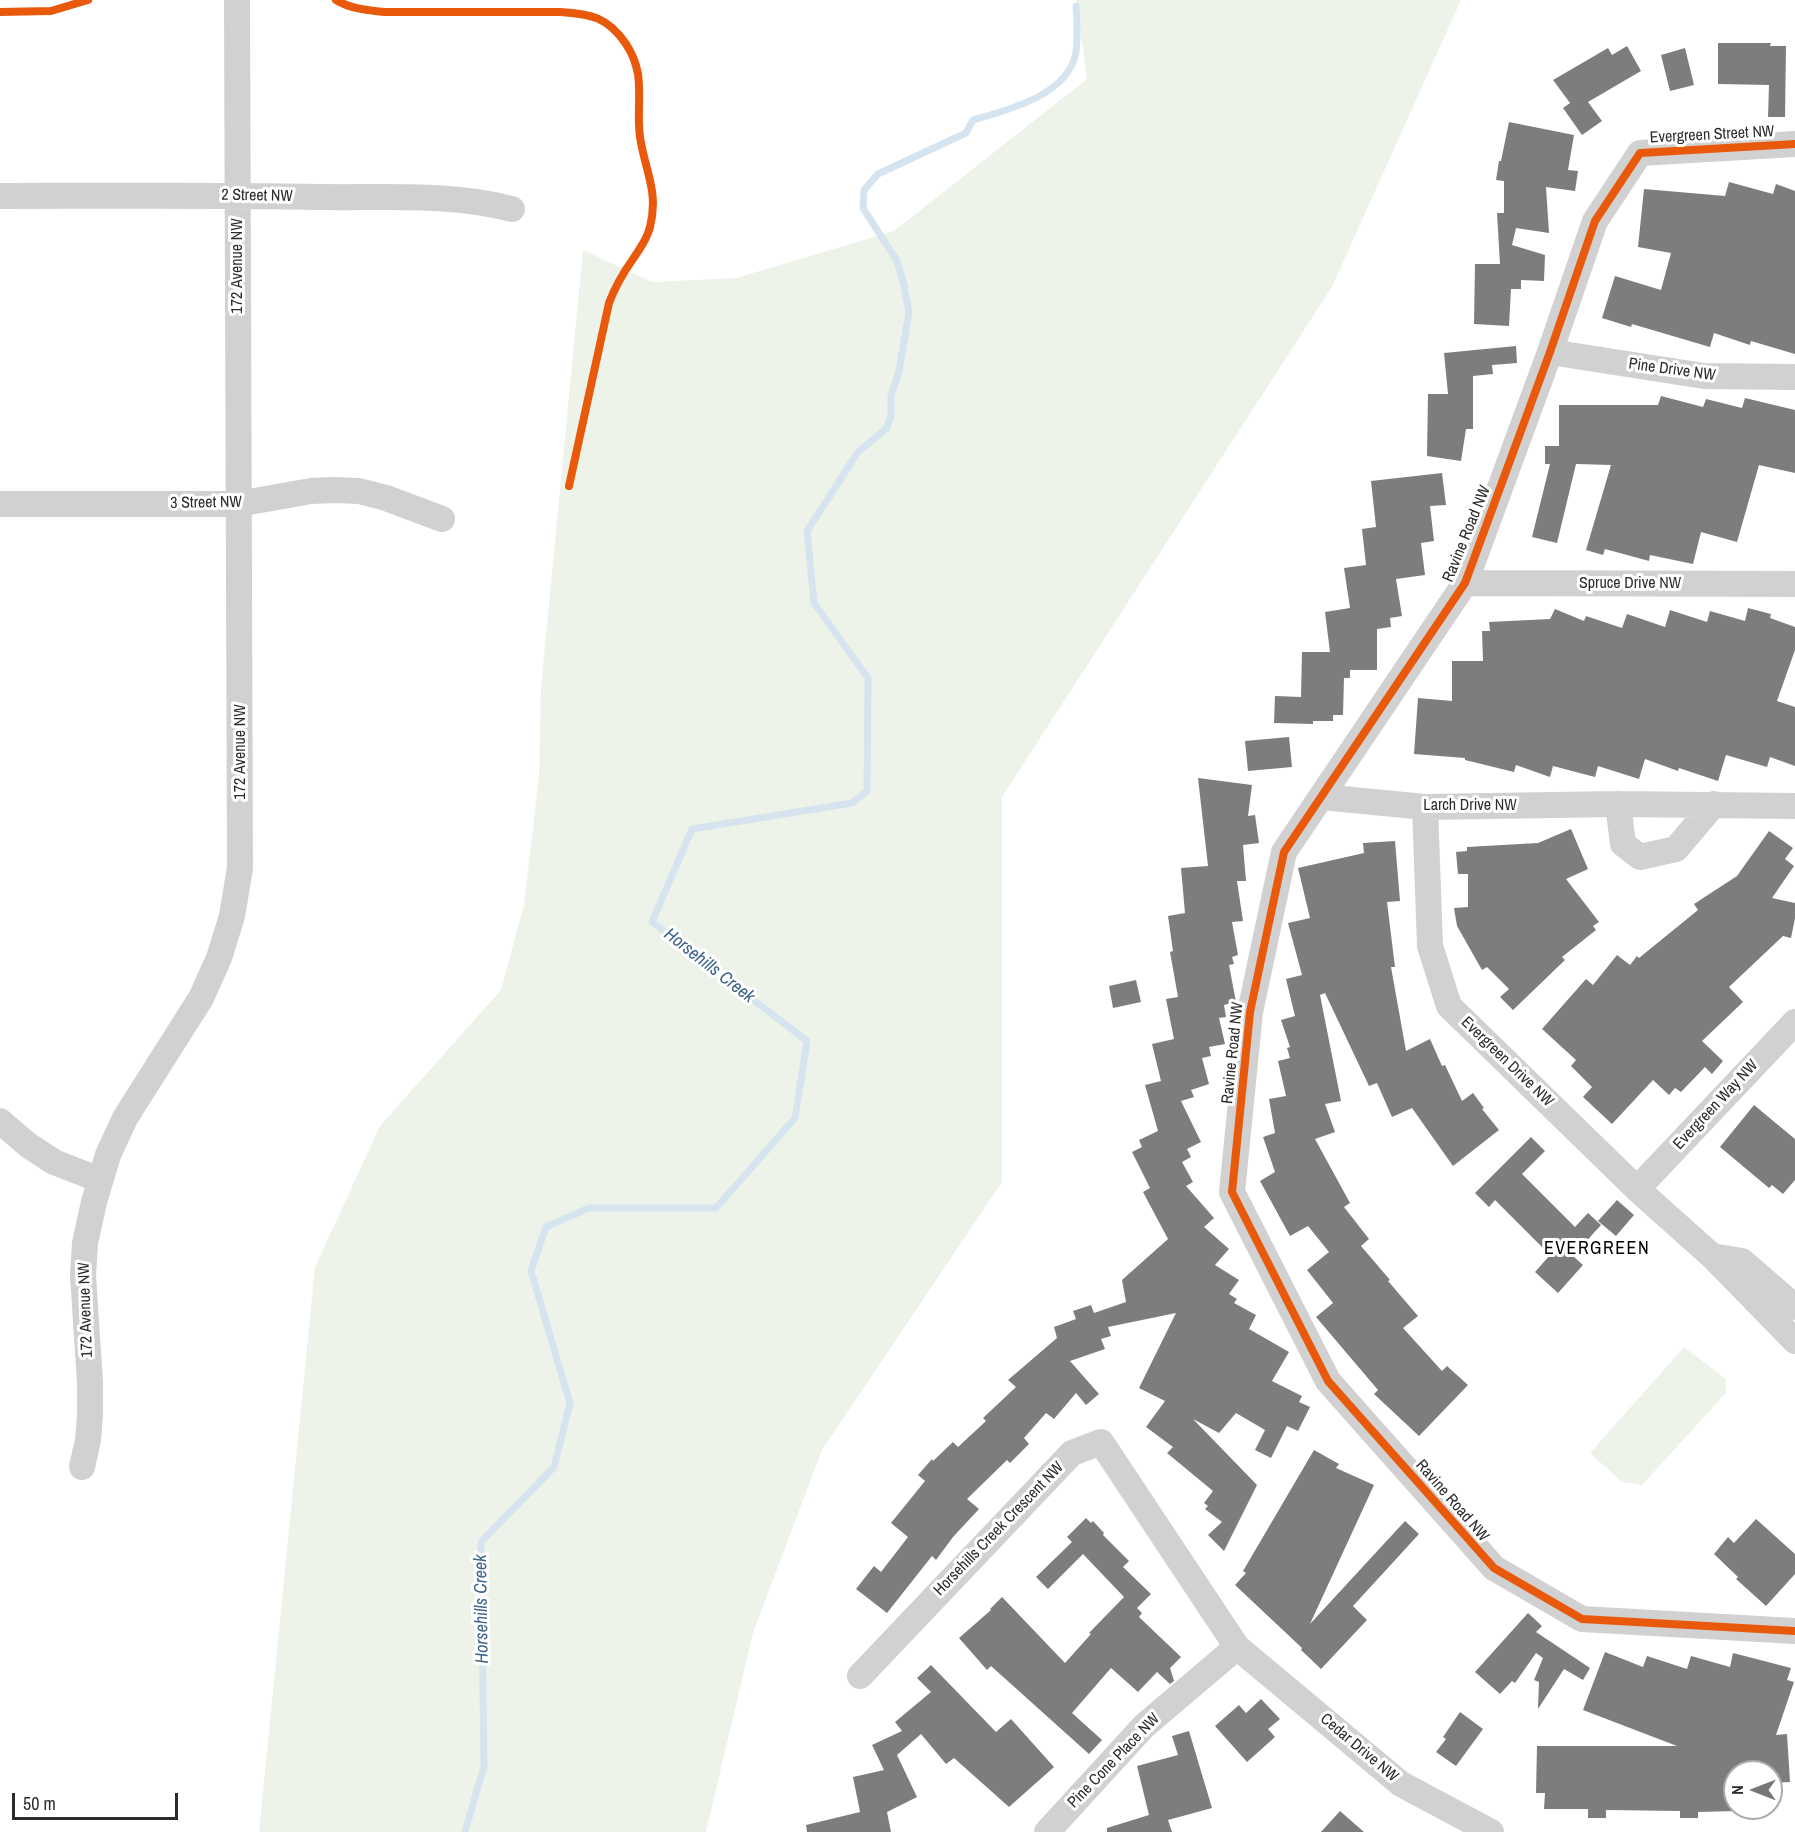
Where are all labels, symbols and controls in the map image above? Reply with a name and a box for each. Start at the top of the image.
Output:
street label: Evergreen Street NW [1649,122,1775,148]
street label: 2 Street NW [221,186,293,206]
street label: 172 Avenue NW [228,218,248,314]
street label: Pine Drive NW [1627,354,1717,386]
street label: Ravine Road NW [1439,483,1495,585]
street label: 3 Street NW [170,493,242,513]
street label: Spruce Drive NW [1579,574,1681,594]
street label: 172 Avenue NW [231,704,251,800]
street label: Larch Drive NW [1423,796,1517,816]
water label: Horsehills Creek [659,924,759,1008]
street label: Ravine Road NW [1218,1001,1248,1105]
street label: Evergreen Drive NW [1457,1013,1557,1111]
street label: Evergreen Way NW [1670,1056,1762,1154]
district label: EVERGREEN [1544,1238,1650,1260]
street label: 172 Avenue NW [75,1262,97,1358]
street label: Ravine Road NW [1411,1456,1493,1546]
street label: Horsehills Creek Crescent NW [930,1458,1068,1600]
water label: Horsehills Creek [470,1554,494,1664]
street label: Pine Cone Place NW [1064,1710,1164,1812]
street label: Cedar Drive NW [1316,1710,1402,1786]
north arrow [1723,1760,1783,1820]
scale bar [15,1781,182,1819]
text: N [1726,1785,1748,1795]
text: 50 m [23,1791,56,1816]

